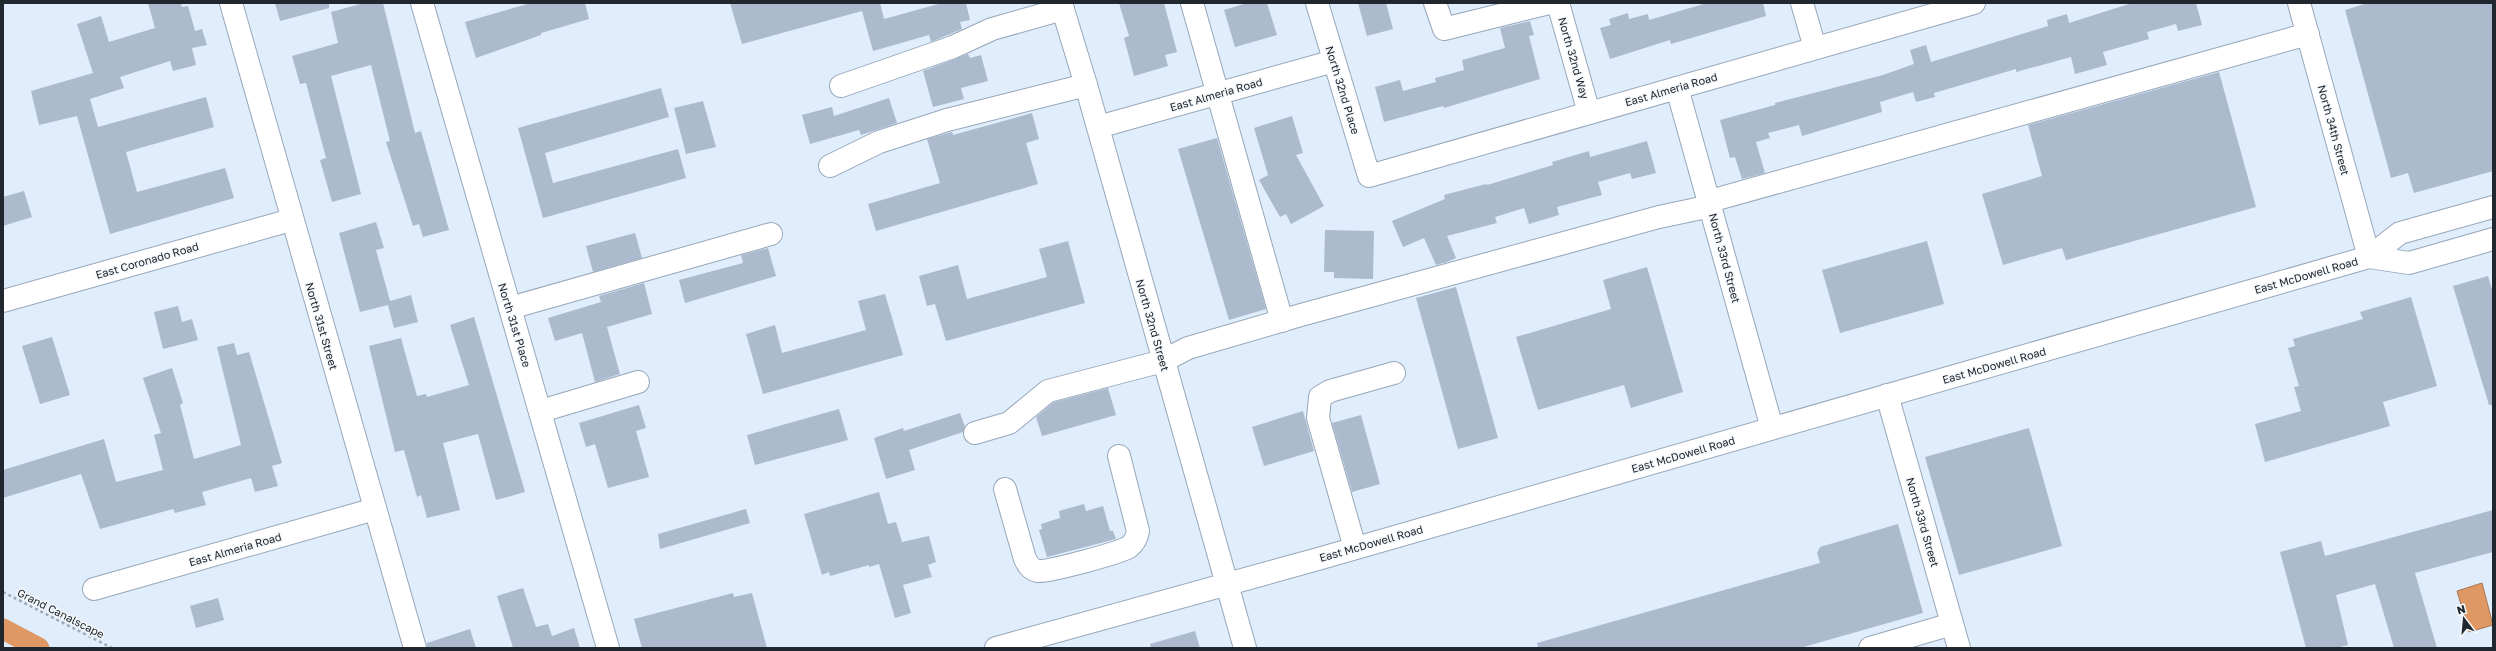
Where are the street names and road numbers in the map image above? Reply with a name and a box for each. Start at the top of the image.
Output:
street label: North 32nd Way [1556,15,1592,101]
street label: North 32nd Place [1323,44,1363,136]
street label: East Almeria Road [1623,70,1719,108]
street label: East Almeria Road [1168,75,1264,113]
street label: North 34th Street [2316,83,2352,177]
street label: North 33rd Street [1707,212,1743,304]
street label: East Coronado Road [94,239,200,281]
street label: East McDowell Road [2253,254,2359,296]
street label: North 32nd Street [1134,278,1172,372]
street label: North 31st Street [303,281,341,371]
street label: North 31st Place [496,281,534,369]
street label: East McDowell Road [1941,344,2047,386]
street label: East McDowell Road [1630,433,1736,475]
street label: North 33rd Street [1904,476,1942,568]
street label: East McDowell Road [1318,522,1424,564]
street label: East Almeria Road [187,530,283,568]
street label: Grand Canalscape [15,585,107,641]

